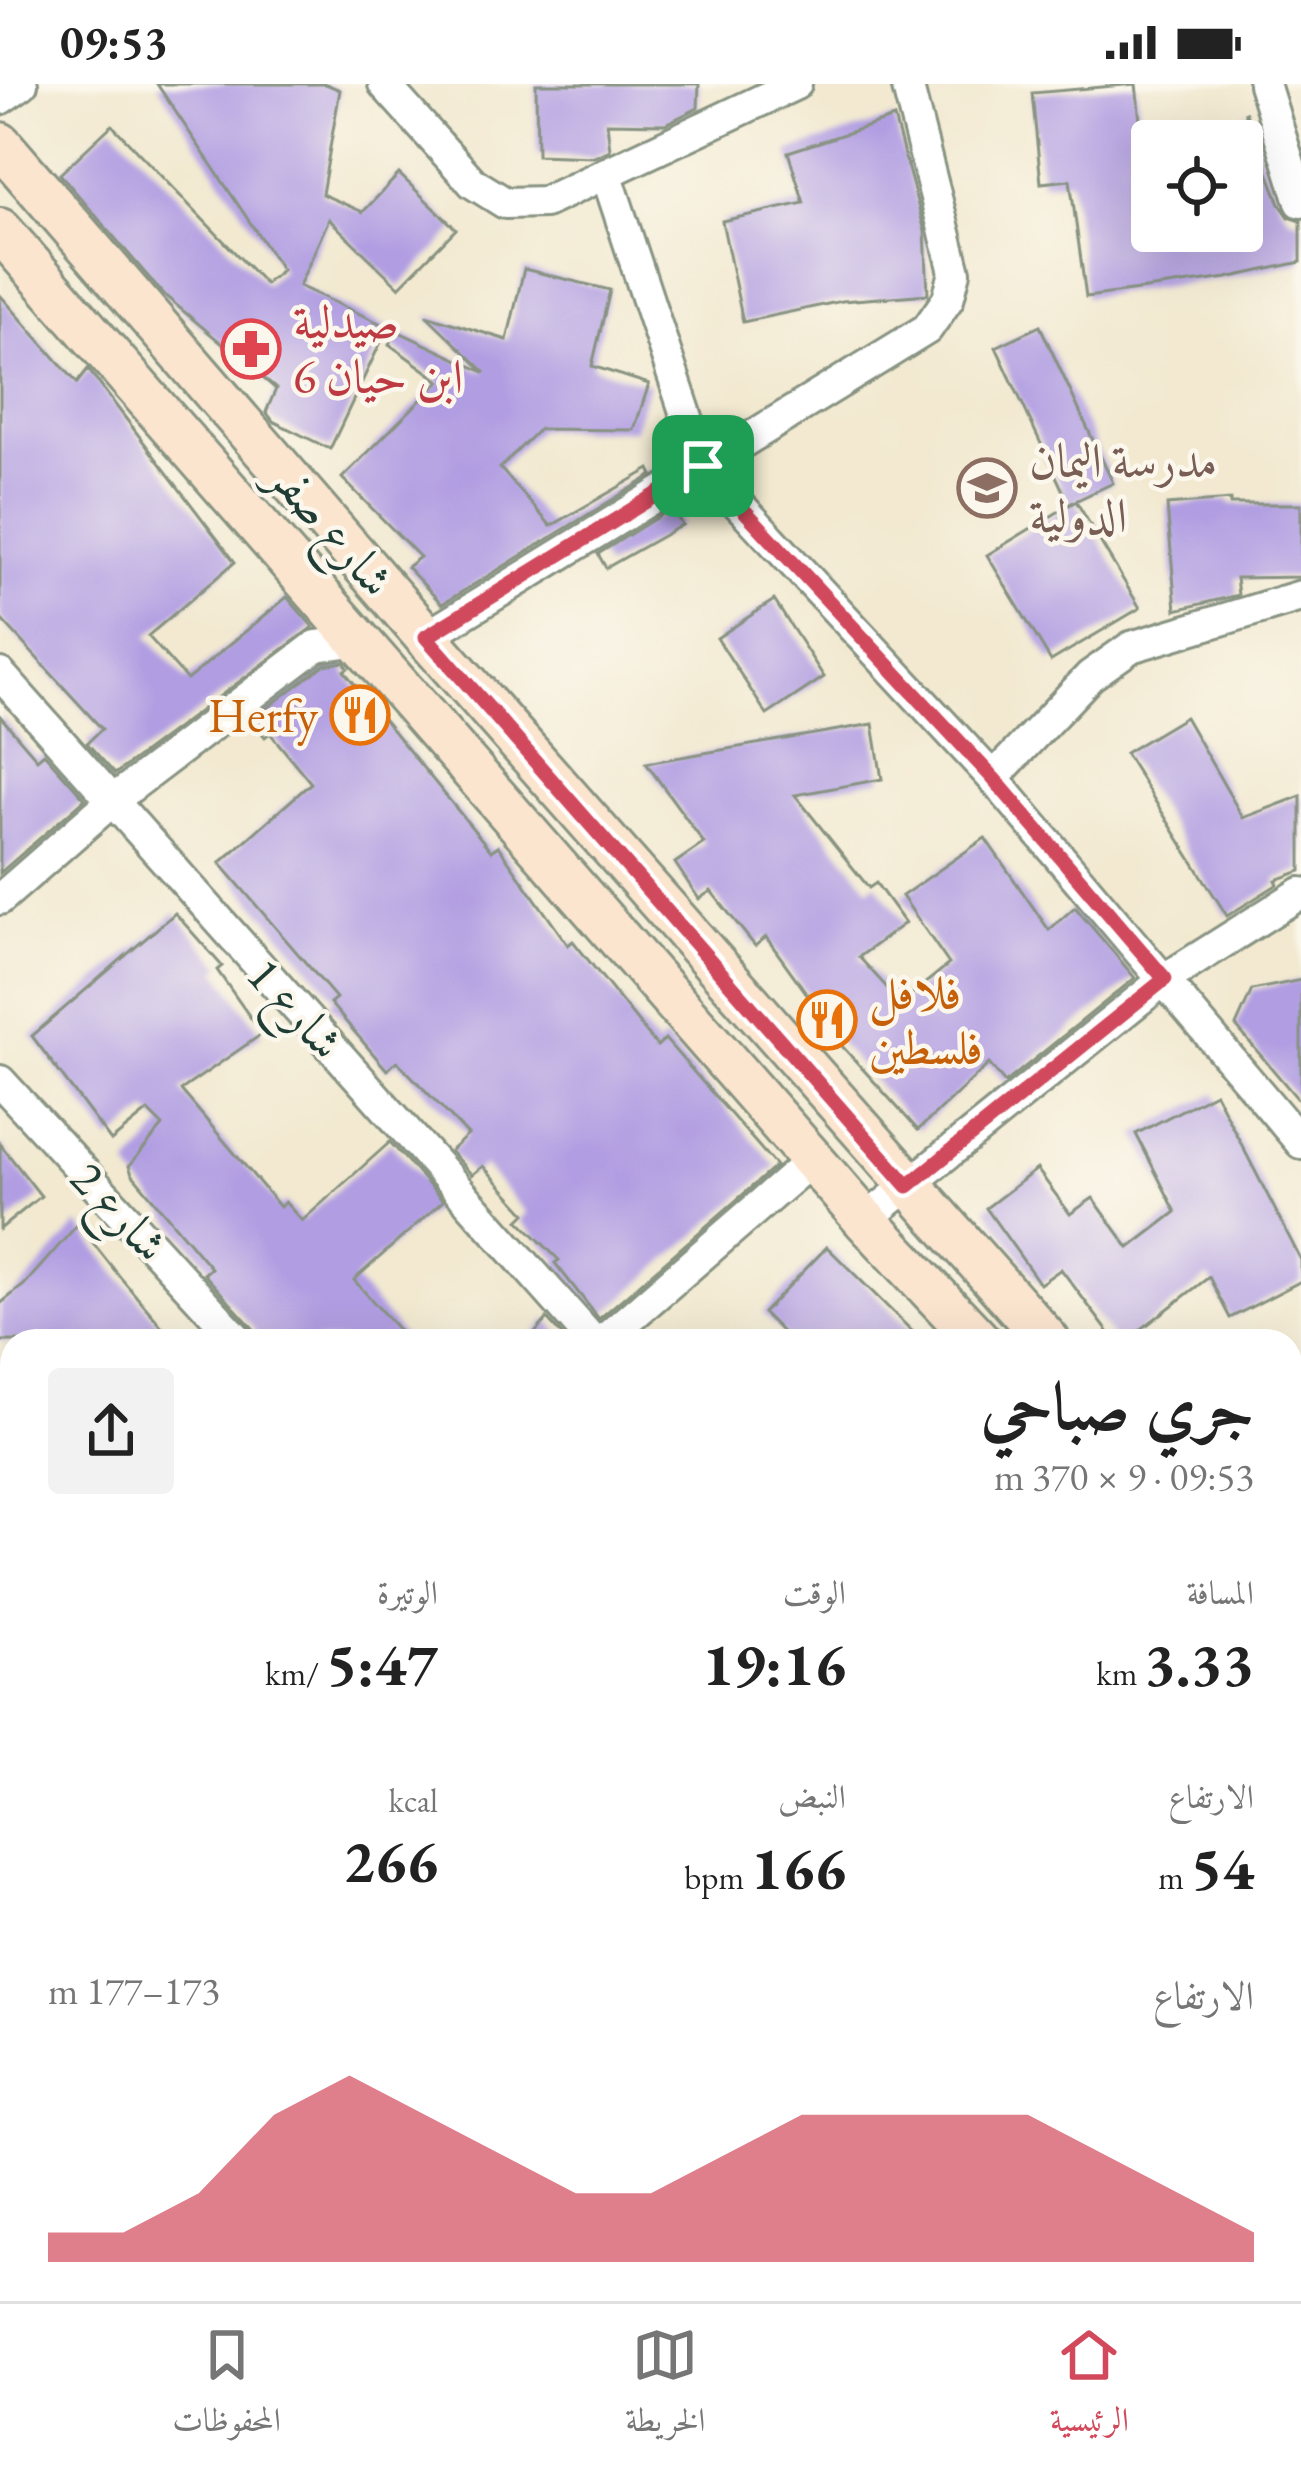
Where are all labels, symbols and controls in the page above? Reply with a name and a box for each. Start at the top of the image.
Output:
text: 09:53 [60,13,168,71]
map controls [1131,120,1263,252]
button: locate [1131,120,1263,252]
place label: صيدلية ابن حيان 6 [293,290,463,407]
pharmacy icon: صيدلية ابن حيان 6 [220,318,282,380]
pin [652,415,754,517]
place label: مدرسة اليمان الدولية [1029,429,1218,546]
icon: arrive [670,433,736,499]
street label: شارع صفر [246,443,408,615]
school or university icon: مدرسة اليمان الدولية [956,457,1018,519]
place label: Herfy [208,684,319,746]
restaurant icon: Herfy [329,684,391,746]
street label: شارع 1 [227,944,358,1078]
place label: فلافل فلسطين [869,961,983,1078]
restaurant icon: فلافل فلسطين [796,989,858,1051]
street label: شارع 2 [51,1147,182,1281]
text: جري صباحي [981,1363,1254,1449]
button: share [48,1368,174,1494]
text: 09:53 · 9 × 370 m [994,1451,1254,1502]
text: الوتيرة [377,1571,438,1614]
text: الوقت [783,1571,846,1614]
text: المسافة [1187,1571,1254,1614]
text: 5:47 [326,1625,438,1703]
text: 19:16 [702,1625,846,1703]
text: 3.33 [1144,1625,1254,1703]
text: /km [265,1652,326,1695]
text: km [1096,1652,1144,1695]
text: النبض [778,1775,846,1818]
text: الارتفاع [1168,1775,1254,1818]
text: kcal [389,1779,438,1822]
text: 266 [343,1822,438,1900]
text: 166 [751,1829,846,1907]
text: 54 [1191,1829,1254,1907]
text: bpm [684,1856,751,1899]
text: m [1158,1856,1191,1899]
text: 173–177 m [48,1965,220,2016]
text: الارتفاع [1153,1970,1254,2021]
tab: المحفوظات [172,2322,281,2452]
tab: الخريطة [625,2322,705,2452]
tab: الرئيسية [1050,2322,1129,2452]

